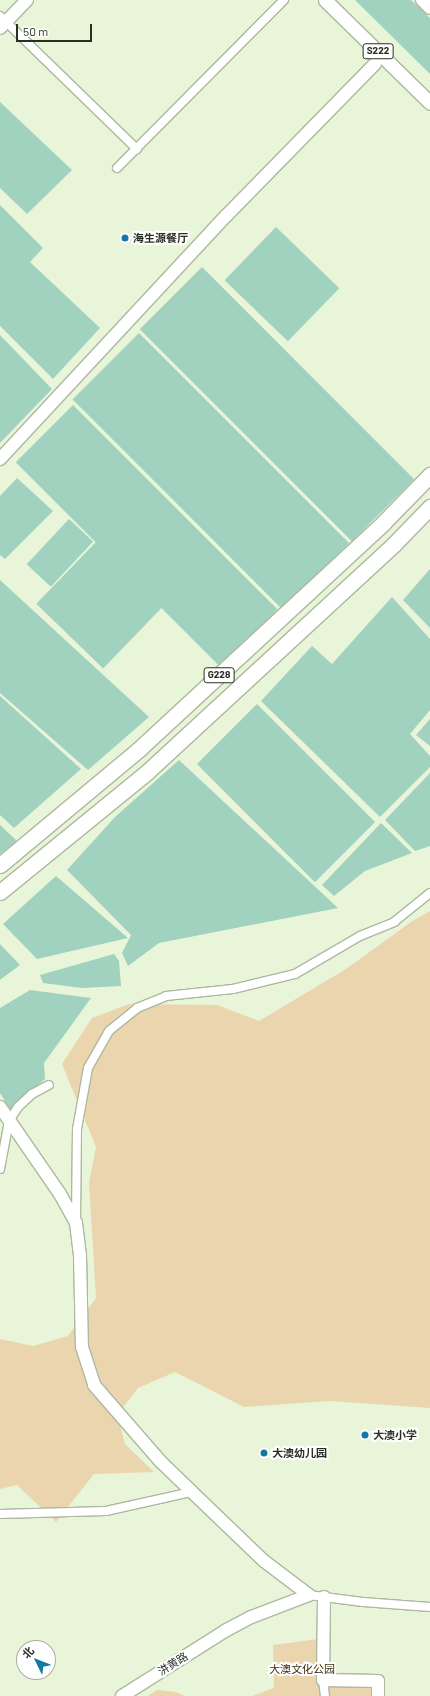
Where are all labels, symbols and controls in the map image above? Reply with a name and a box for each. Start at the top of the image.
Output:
scale bar [18,16,94,42]
text: 50 m [23,24,48,38]
road number: S222 [362,43,394,59]
place label: 海生源餐厅 [133,231,188,245]
marker: 海生源餐厅 [120,233,130,243]
road number: G228 [203,667,235,683]
place label: 大澳小学 [373,1428,417,1442]
marker: 大澳小学 [360,1430,370,1440]
place label: 大澳幼儿园 [272,1446,327,1460]
marker: 大澳幼儿园 [259,1448,269,1458]
north arrow [16,1640,56,1680]
text: 北 [19,1644,36,1661]
street label: 汫黄路 [156,1650,190,1678]
park label: 大澳文化公园 [269,1662,335,1676]

